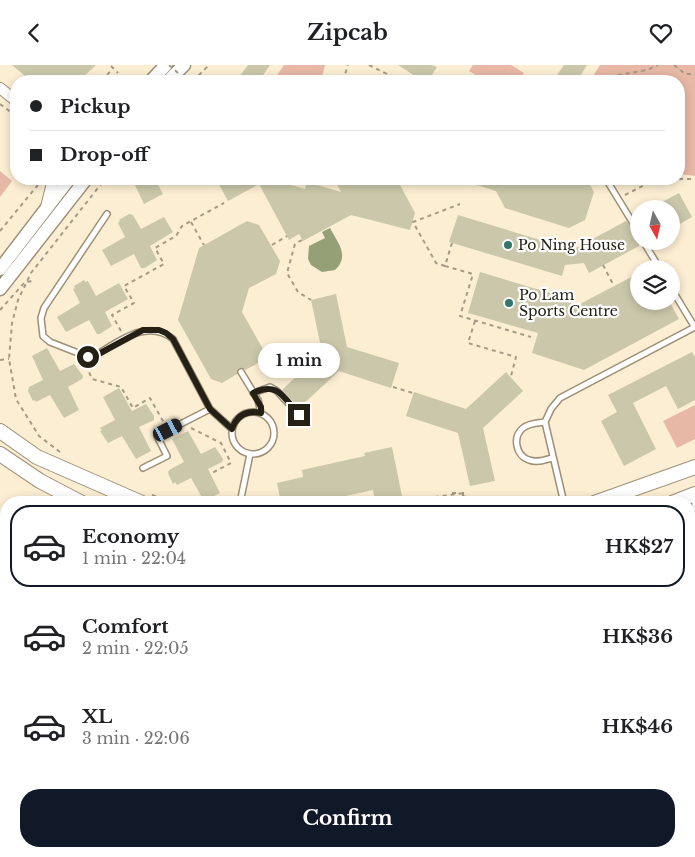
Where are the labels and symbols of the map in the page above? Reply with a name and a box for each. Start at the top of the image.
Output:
north arrow [630,200,680,250]
place label: Po Ning House [518,236,625,254]
marker: Po Ning House [502,239,514,251]
place label: Po Lam Sports Centre [519,286,618,320]
marker: Po Lam Sports Centre [503,297,515,309]
callout: 1 min [258,343,340,377]
route start [77,346,99,368]
route end [288,404,310,426]
car [151,417,184,443]

